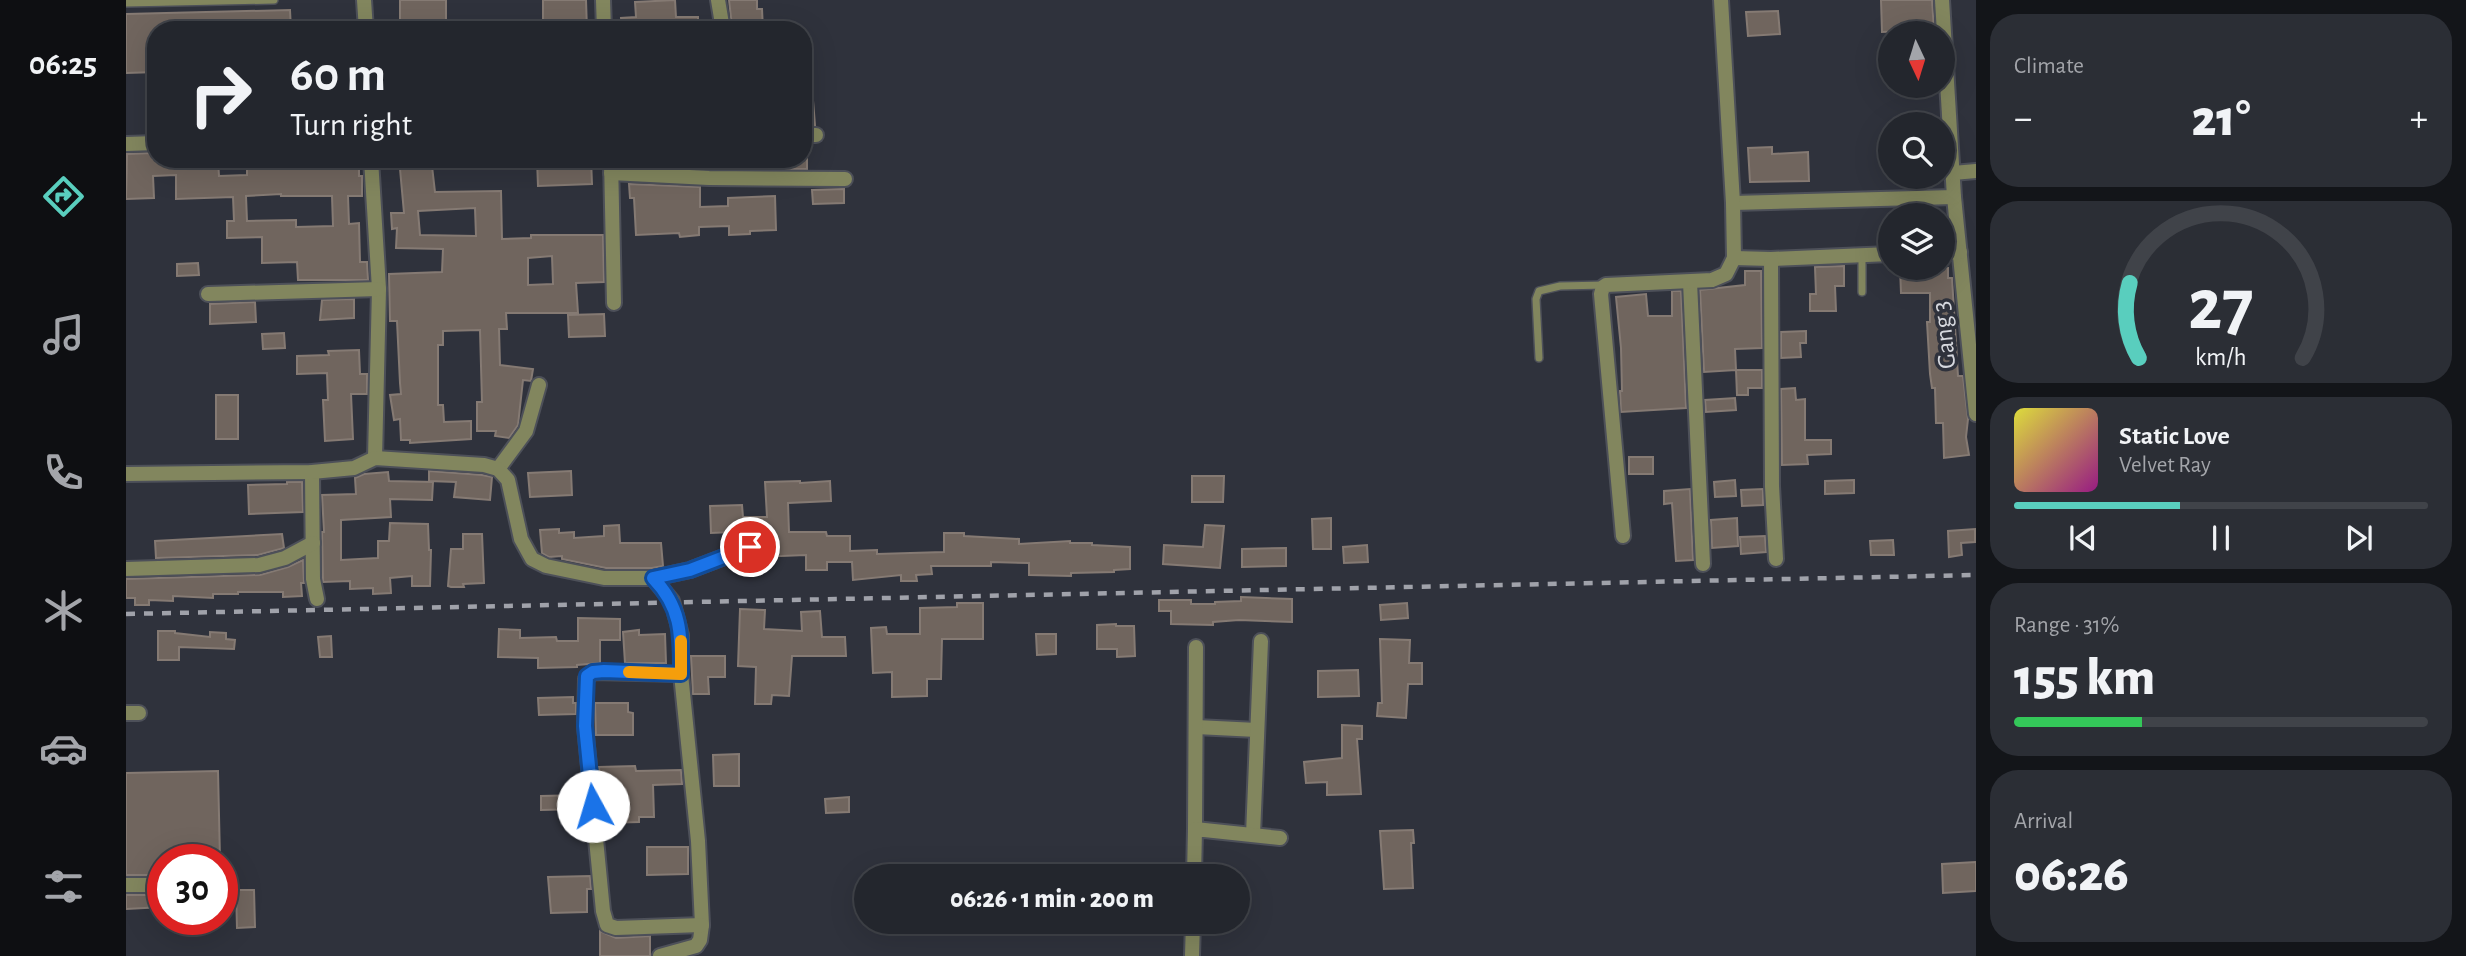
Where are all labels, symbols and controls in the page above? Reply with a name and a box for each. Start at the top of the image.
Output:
north arrow [1878,21,1955,98]
map controls [1878,21,1955,280]
text: 06:25 [29,48,97,80]
icon: right [175,49,266,140]
text: 60 m [290,51,386,100]
text: Climate [2014,55,2084,78]
text: 21° [2191,93,2251,145]
text: − [2014,100,2032,138]
text: + [2410,100,2428,138]
text: Turn right [290,109,412,141]
button: search [1878,112,1955,189]
icon: directions [39,172,88,221]
button: layers [1878,203,1955,280]
text: 27 [2188,270,2254,343]
street label: Gang 3 [1928,300,1960,370]
icon: music [39,310,88,359]
text: km/h [2195,344,2247,369]
text: Static Love [2119,423,2230,449]
icon: phone [39,448,88,497]
text: Velvet Ray [2119,454,2211,477]
pin [720,517,780,577]
icon: previous [2064,519,2102,557]
icon: pause [2202,519,2240,557]
icon: next [2340,519,2378,557]
icon: arrive [731,528,769,566]
icon: climate [39,586,88,635]
text: Range · 31% [2014,614,2120,637]
text: 155 km [2014,652,2155,704]
icon: car [39,724,88,773]
position arrow [556,769,630,843]
text: Arrival [2014,810,2073,833]
speed limit sign: 30 [147,844,238,935]
text: 06:26 [2014,848,2129,900]
icon: filters [39,862,88,911]
text: 06:26 · 1 min · 200 m [950,886,1154,912]

